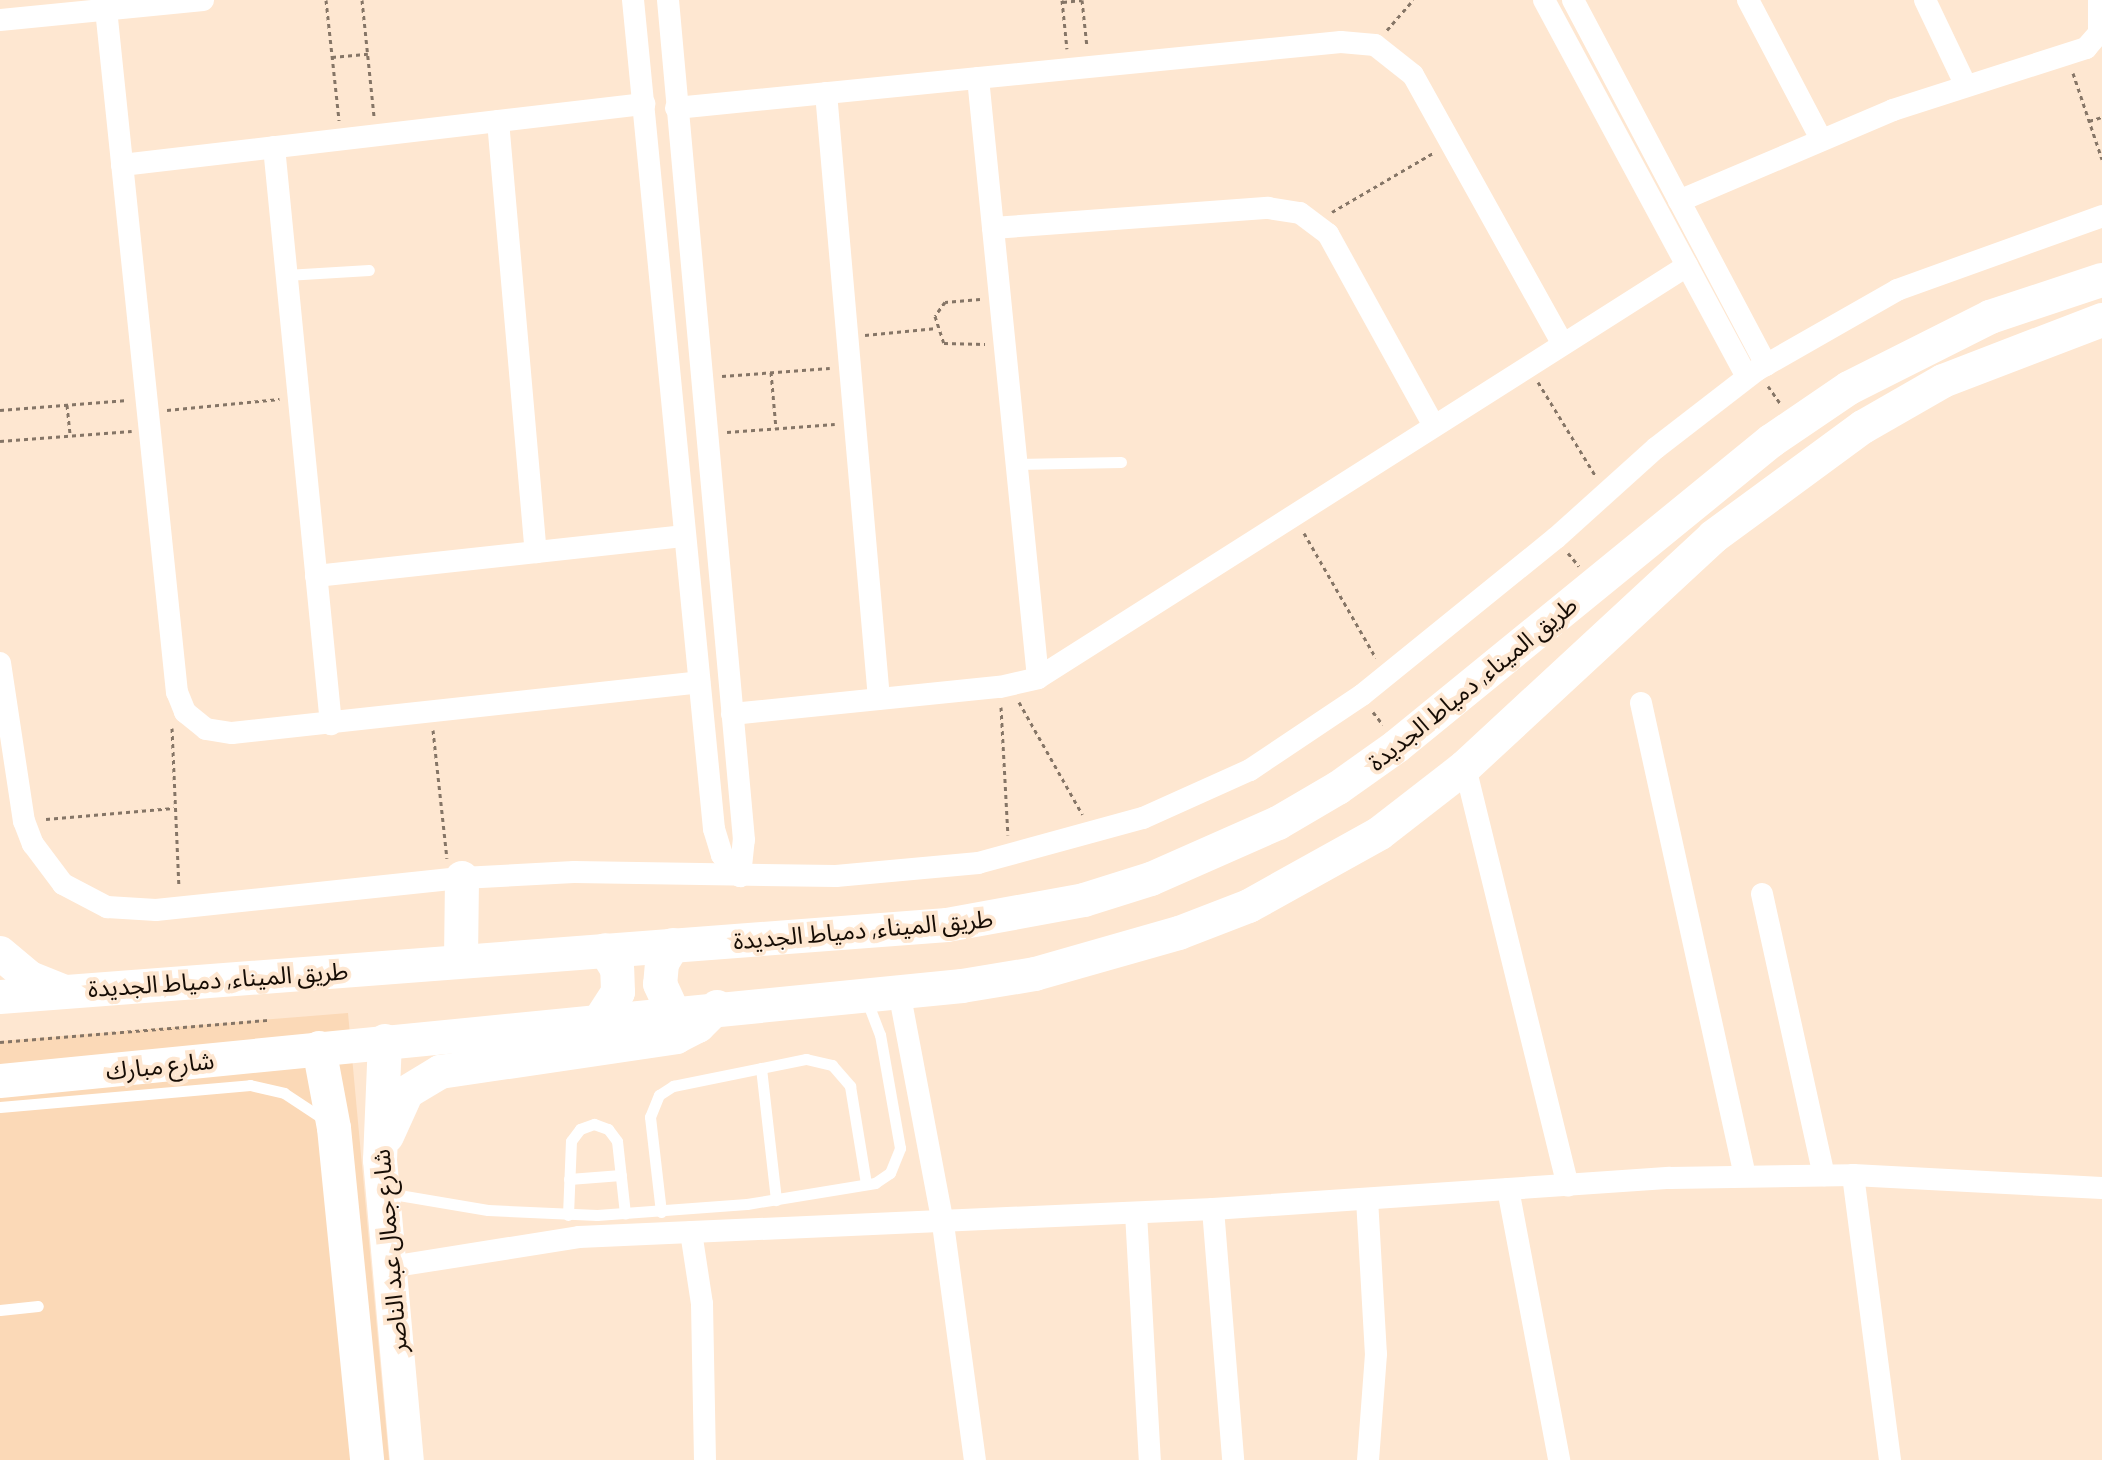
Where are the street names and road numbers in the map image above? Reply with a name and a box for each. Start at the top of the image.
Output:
street label: طريق الميناء, دمياط الجديدة [1362,590,1582,776]
street label: طريق الميناء, دمياط الجديدة [732,903,994,955]
street label: طريق الميناء, دمياط الجديدة [87,956,349,1002]
street label: شارع مبارك [104,1045,216,1085]
street label: شارع جمال عبد الناصر [366,1148,412,1354]

